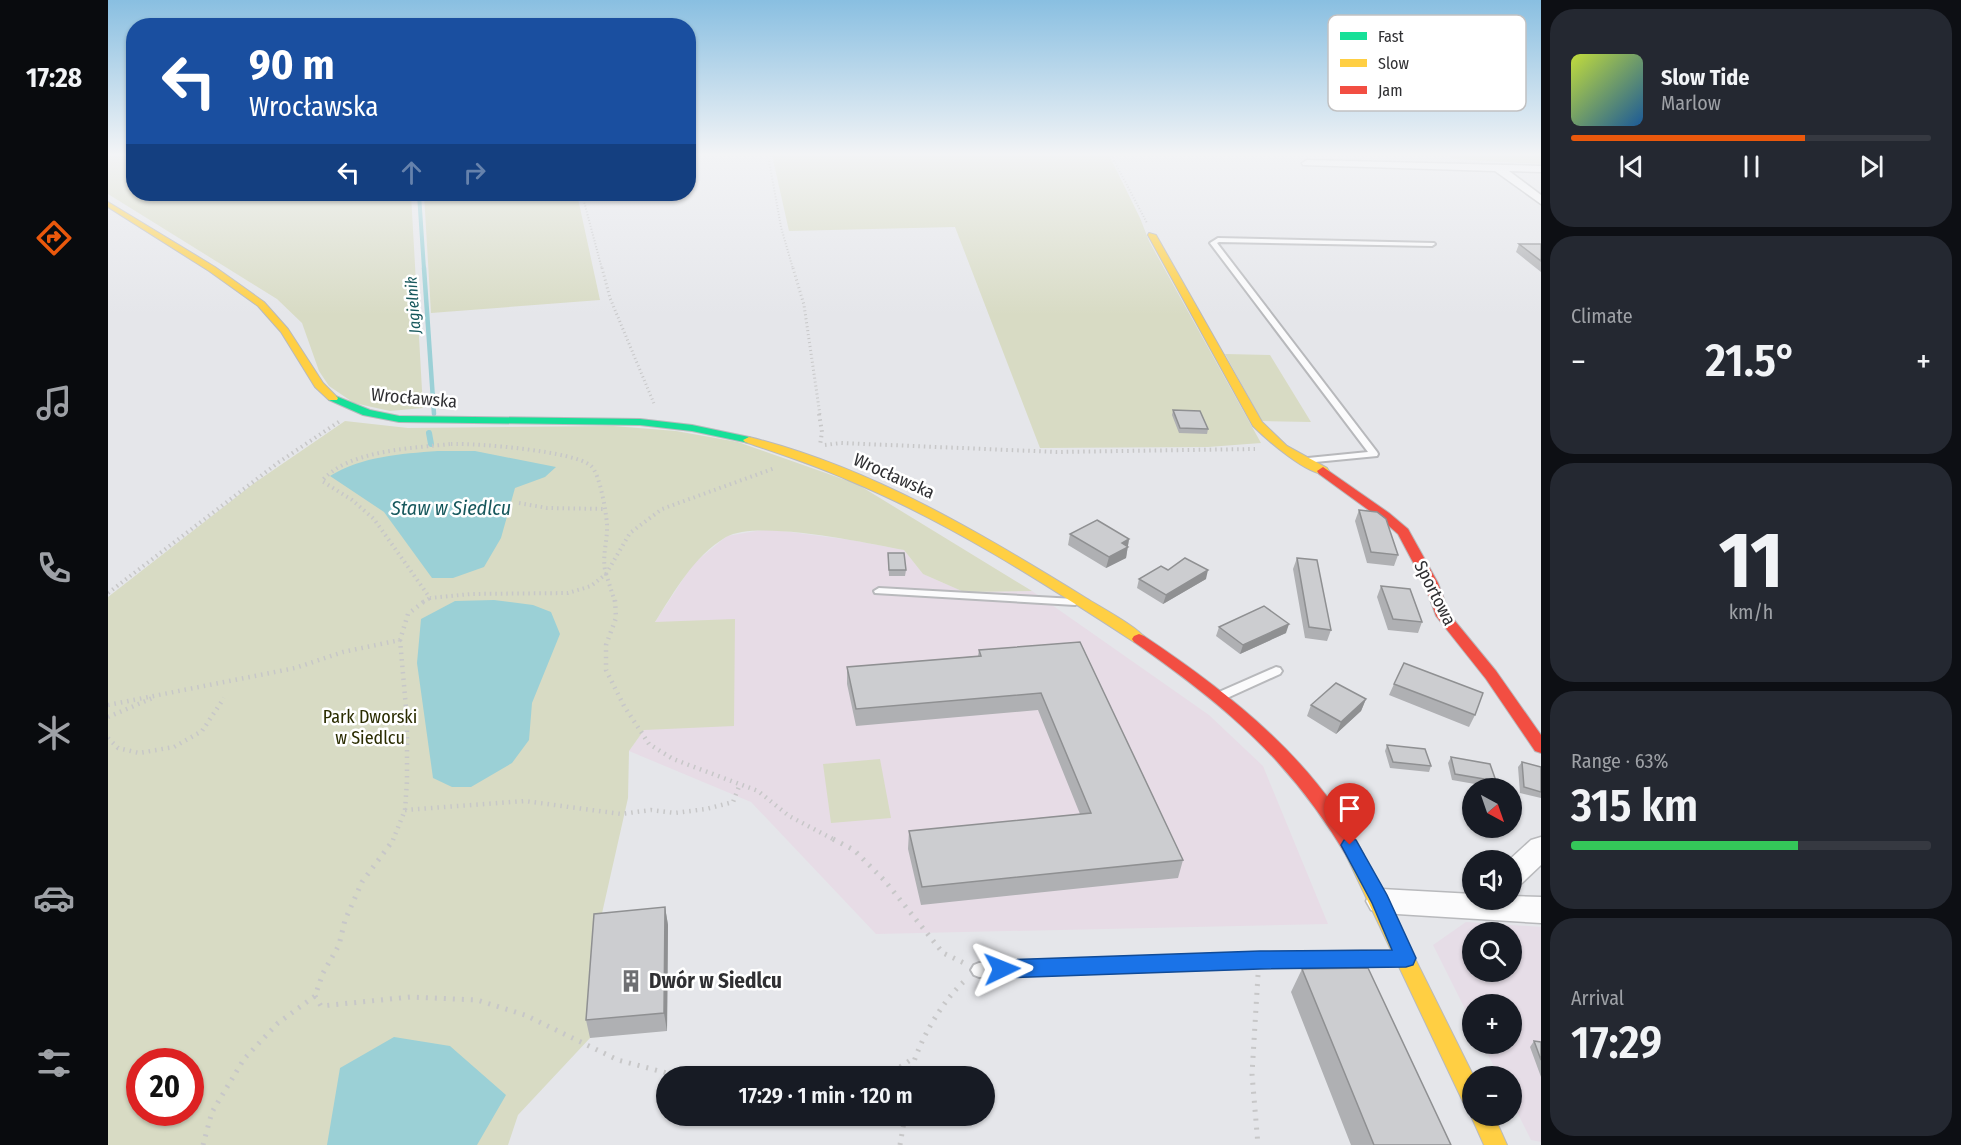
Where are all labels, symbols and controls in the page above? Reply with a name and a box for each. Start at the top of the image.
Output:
legend [1328,15,1526,111]
text: Fast [1378,27,1405,46]
text: 90 m [249,40,334,90]
icon: left [150,42,228,120]
text: Slow [1378,54,1409,73]
text: 17:28 [26,62,82,94]
text: Slow Tide [1661,64,1749,91]
text: Jam [1378,81,1403,100]
text: Wrocławska [249,91,379,123]
text: Marlow [1661,91,1721,115]
icon: previous [1615,150,1648,183]
icon: pause [1735,150,1768,183]
icon: next [1855,150,1888,183]
icon: left [332,156,365,189]
icon: ahead [395,156,428,189]
icon: right [458,156,491,189]
icon: directions [33,217,75,259]
water label: Jagielnik [402,276,425,335]
text: Climate [1571,304,1633,328]
text: 21.5° [1705,334,1797,388]
text: − [1571,342,1586,382]
text: + [1916,342,1931,382]
icon: music [33,382,75,424]
street label: Wrocławska [370,383,458,413]
street label: Wrocławska [850,448,938,504]
water label: Staw w Siedlcu [390,496,511,520]
text: 11 [1719,514,1783,608]
icon: phone [33,547,75,589]
street label: Sportowa [1409,557,1461,629]
text: km/h [1729,600,1773,624]
park label: Park Dworski w Siedlcu [323,706,417,749]
icon: climate [33,712,75,754]
text: Range · 63% [1571,749,1668,773]
north arrow [1462,778,1522,838]
map controls [1462,778,1522,1126]
text: 315 km [1571,779,1698,833]
pin [1324,783,1375,845]
icon: arrive [1333,792,1366,825]
button: sound [1462,850,1522,910]
icon: car [33,877,75,919]
button: search [1462,922,1522,982]
position arrow [970,937,1034,1001]
building icon: Dwór w Siedlcu [618,968,644,994]
place label: Dwór w Siedlcu [649,968,782,994]
text: Arrival [1571,986,1624,1010]
button: + [1462,994,1522,1054]
text: 17:29 [1571,1016,1662,1070]
icon: filters [33,1042,75,1084]
speed limit sign: 20 [126,1048,204,1126]
button: − [1462,1066,1522,1126]
text: 17:29 · 1 min · 120 m [738,1082,913,1109]

